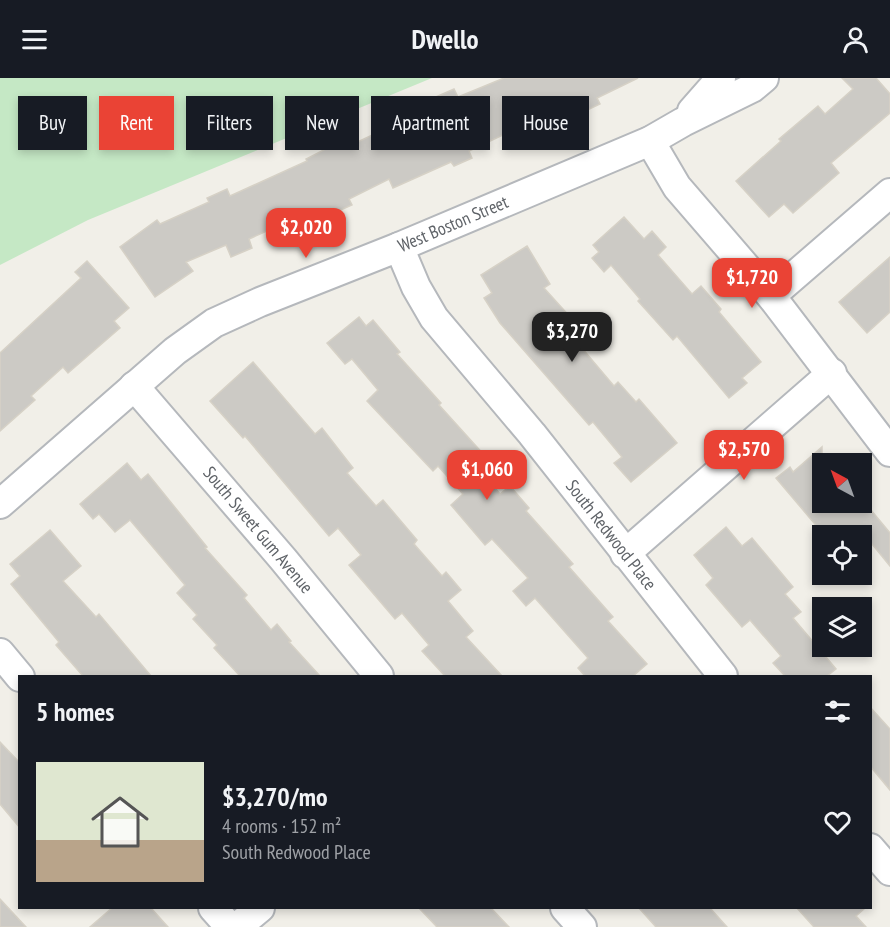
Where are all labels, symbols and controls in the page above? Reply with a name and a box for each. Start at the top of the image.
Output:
text: Dwello [411,22,479,56]
icon: menu [18,23,51,56]
icon: person [839,23,872,56]
chip: Buy [18,96,87,150]
chip: Rent [99,96,174,150]
chip: Filters [186,96,273,150]
chip: New [285,96,359,150]
chip: Apartment [371,96,490,150]
chip: House [502,96,589,150]
street label: West Boston Street [394,190,511,257]
pin: $2,020 [257,208,355,259]
text: $2,020 [280,214,332,240]
pin: $1,720 [703,258,801,309]
text: $1,720 [726,264,778,290]
pin: $3,270 [523,312,621,363]
text: $3,270 [546,318,598,344]
pin: $2,570 [695,430,793,481]
text: $2,570 [718,436,770,462]
pin: $1,060 [438,450,536,501]
north arrow [812,453,872,513]
map controls [812,453,872,657]
text: $1,060 [461,456,513,482]
street label: South Sweet Gum Avenue [199,461,318,598]
street label: South Redwood Place [561,475,662,594]
button: locate [812,525,872,585]
button: layers [812,597,872,657]
text: 5 homes [36,695,114,728]
icon: filters [821,695,854,728]
text: $3,270/mo [222,780,328,813]
icon: home [84,786,156,858]
icon: heart [821,806,854,839]
text: 4 rooms · 152 m² [222,813,341,839]
text: South Redwood Place [222,839,371,865]

